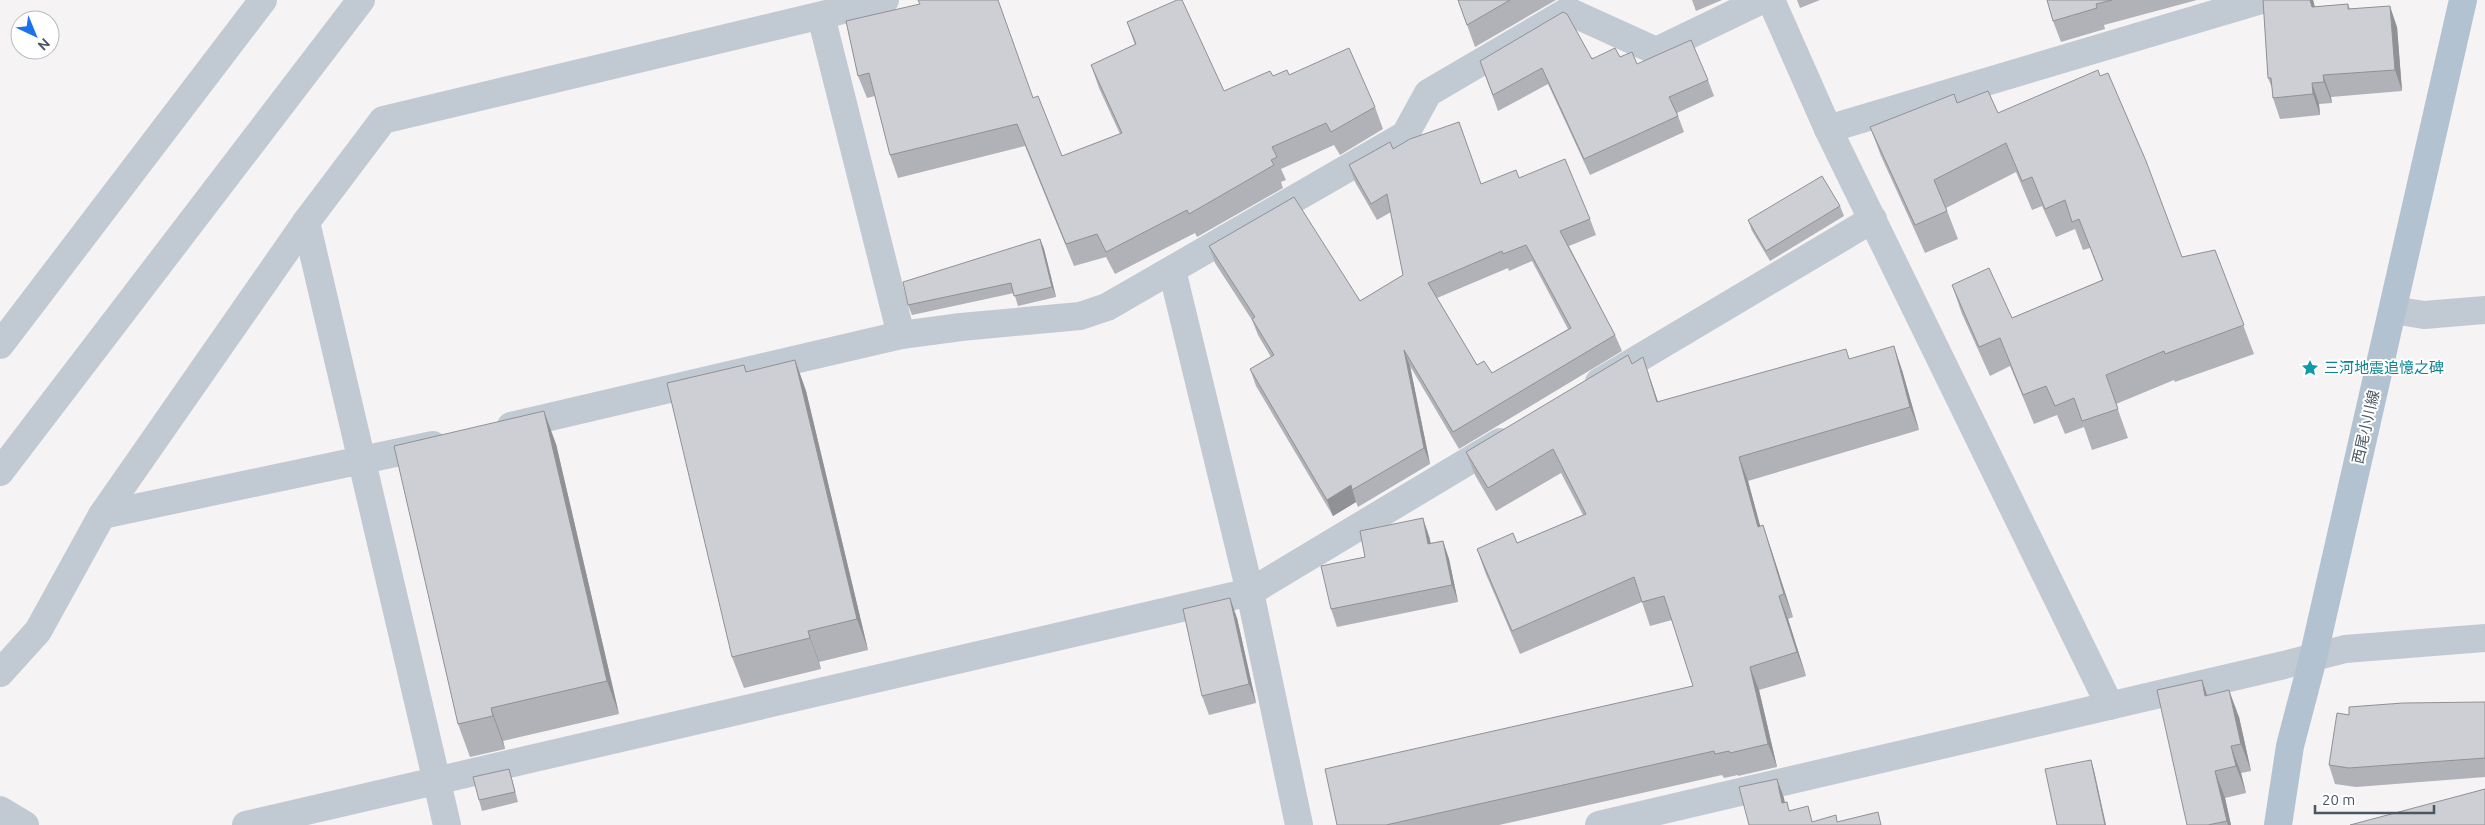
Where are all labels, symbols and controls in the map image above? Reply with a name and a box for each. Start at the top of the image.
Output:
north arrow [10,10,60,60]
text: N [35,35,53,54]
place icon: 三河地震追憶之碑 [2300,358,2320,378]
place label: 三河地震追憶之碑 [2324,359,2444,376]
street label: 西尾小川線 [2349,388,2382,465]
scale bar [2315,782,2434,814]
text: 20 m [2322,791,2355,808]

